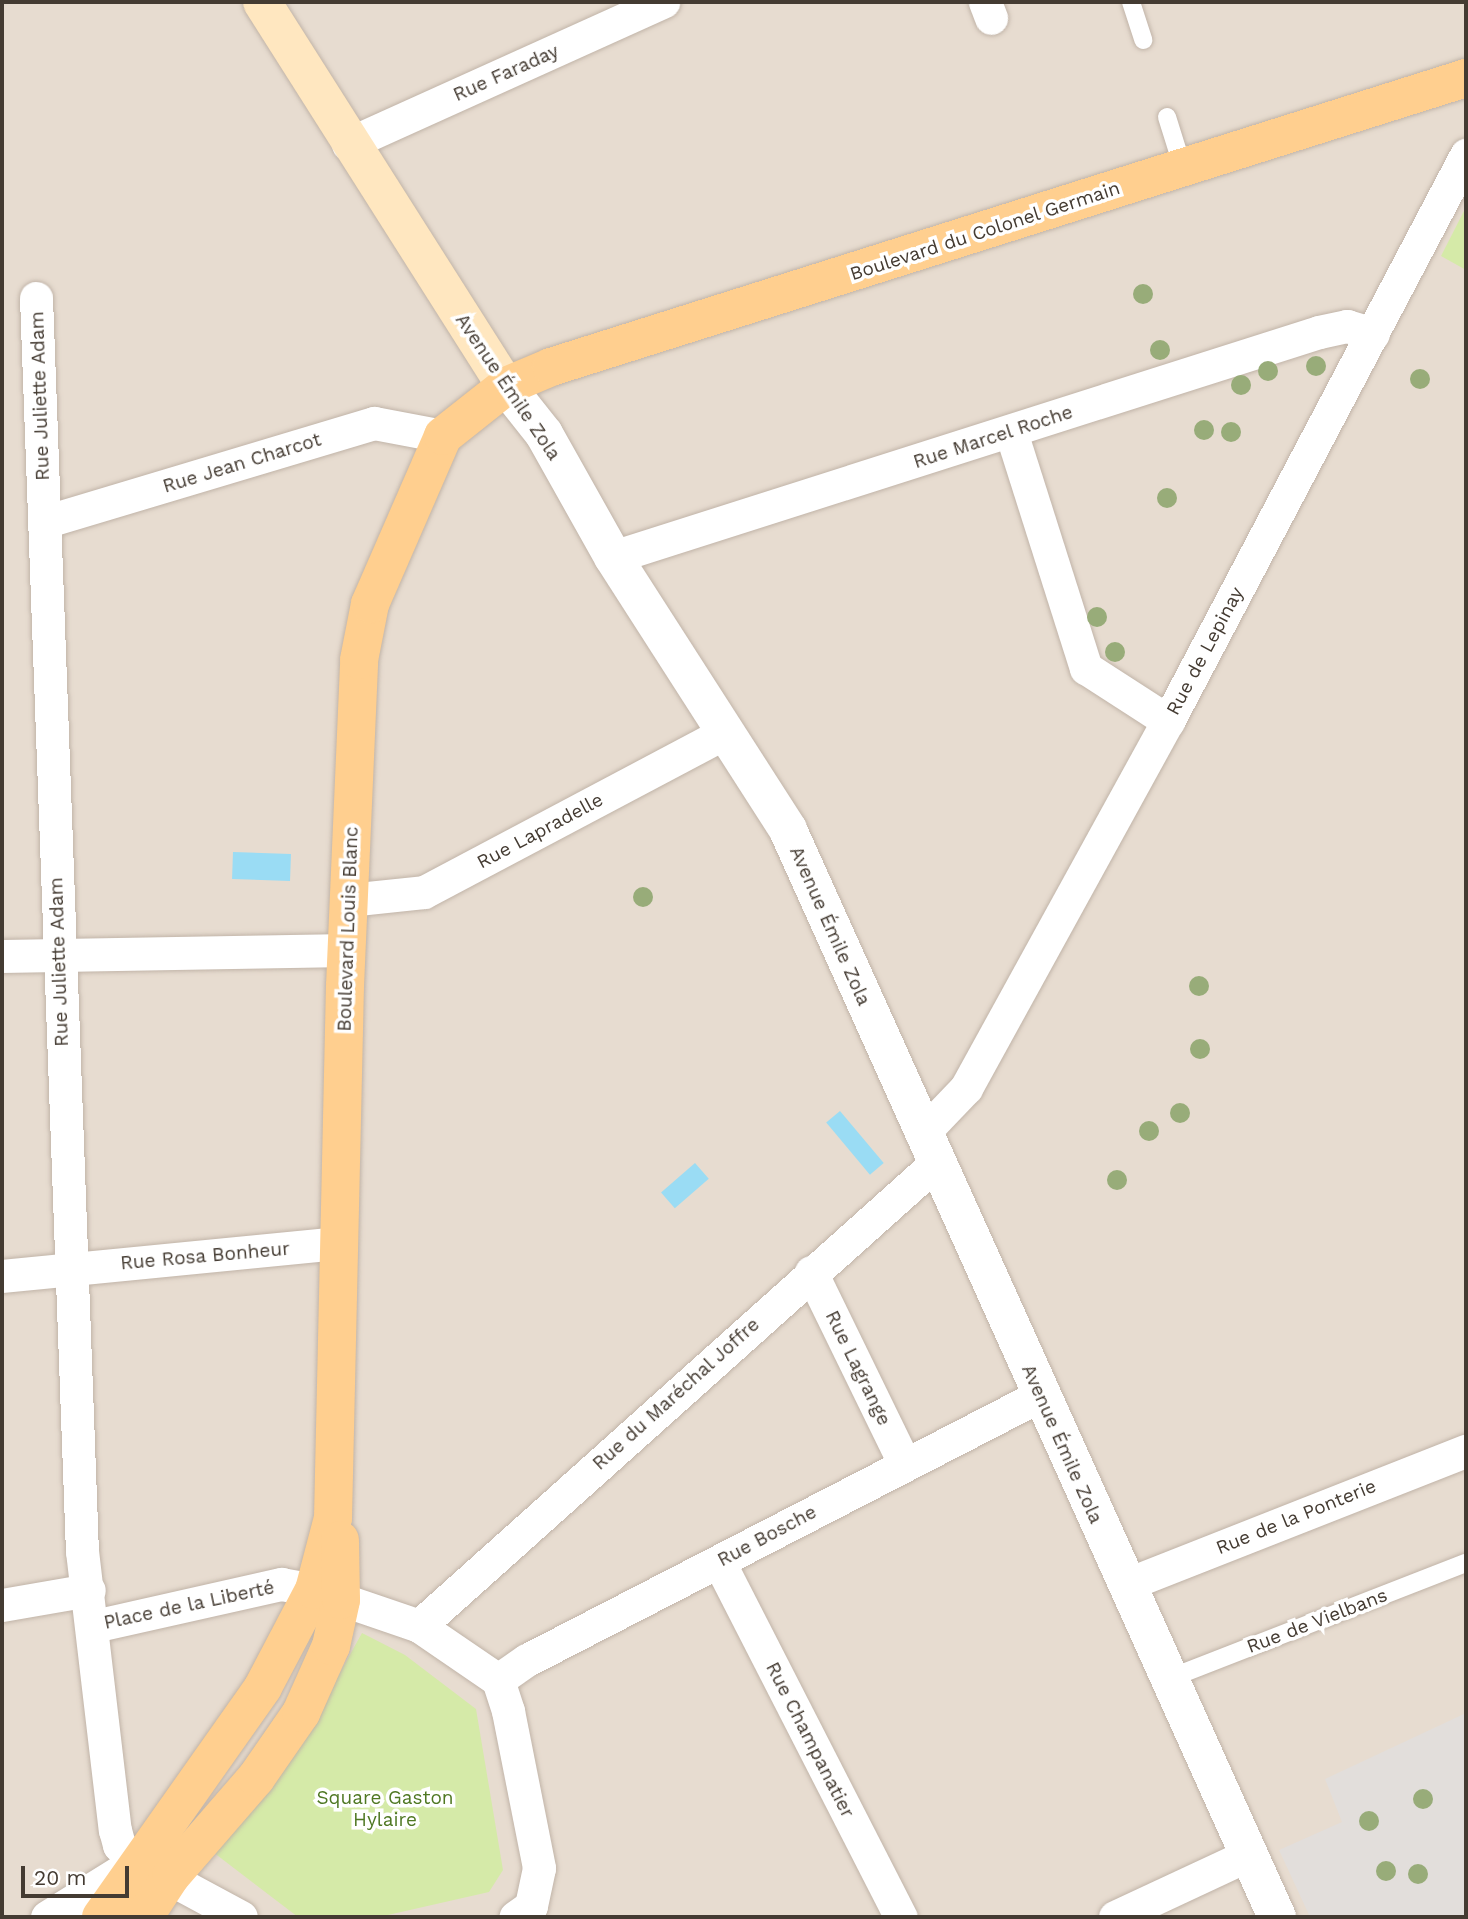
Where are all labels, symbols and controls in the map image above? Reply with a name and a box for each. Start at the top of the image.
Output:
street label: Rue Faraday [450,40,562,106]
street label: Boulevard du Colonel Germain [847,176,1123,286]
street label: Avenue Émile Zola [451,309,565,465]
street label: Rue Juliette Adam [26,310,54,482]
street label: Rue Marcel Roche [910,400,1076,474]
street label: Rue Jean Charcot [160,428,324,498]
street label: Rue de Lepinay [1162,583,1248,719]
street label: Rue Lapradelle [473,788,607,874]
street label: Boulevard Louis Blanc [333,826,363,1032]
street label: Avenue Émile Zola [785,843,875,1009]
street label: Rue Juliette Adam [45,876,73,1048]
street label: Rue Rosa Bonheur [119,1237,291,1275]
street label: Rue Lagrange [820,1307,896,1429]
street label: Rue du Maréchal Joffre [588,1313,764,1475]
street label: Avenue Émile Zola [1017,1361,1107,1527]
street label: Rue de la Ponterie [1212,1474,1380,1560]
street label: Rue Bosche [714,1500,820,1572]
street label: Place de la Liberté [102,1576,276,1634]
street label: Rue de Vielbans [1243,1584,1391,1658]
street label: Rue Champanatier [761,1658,859,1822]
park label: Square Gaston Hylaire [316,1787,454,1831]
scale bar [24,1853,133,1897]
text: 20 m [34,1865,86,1890]

